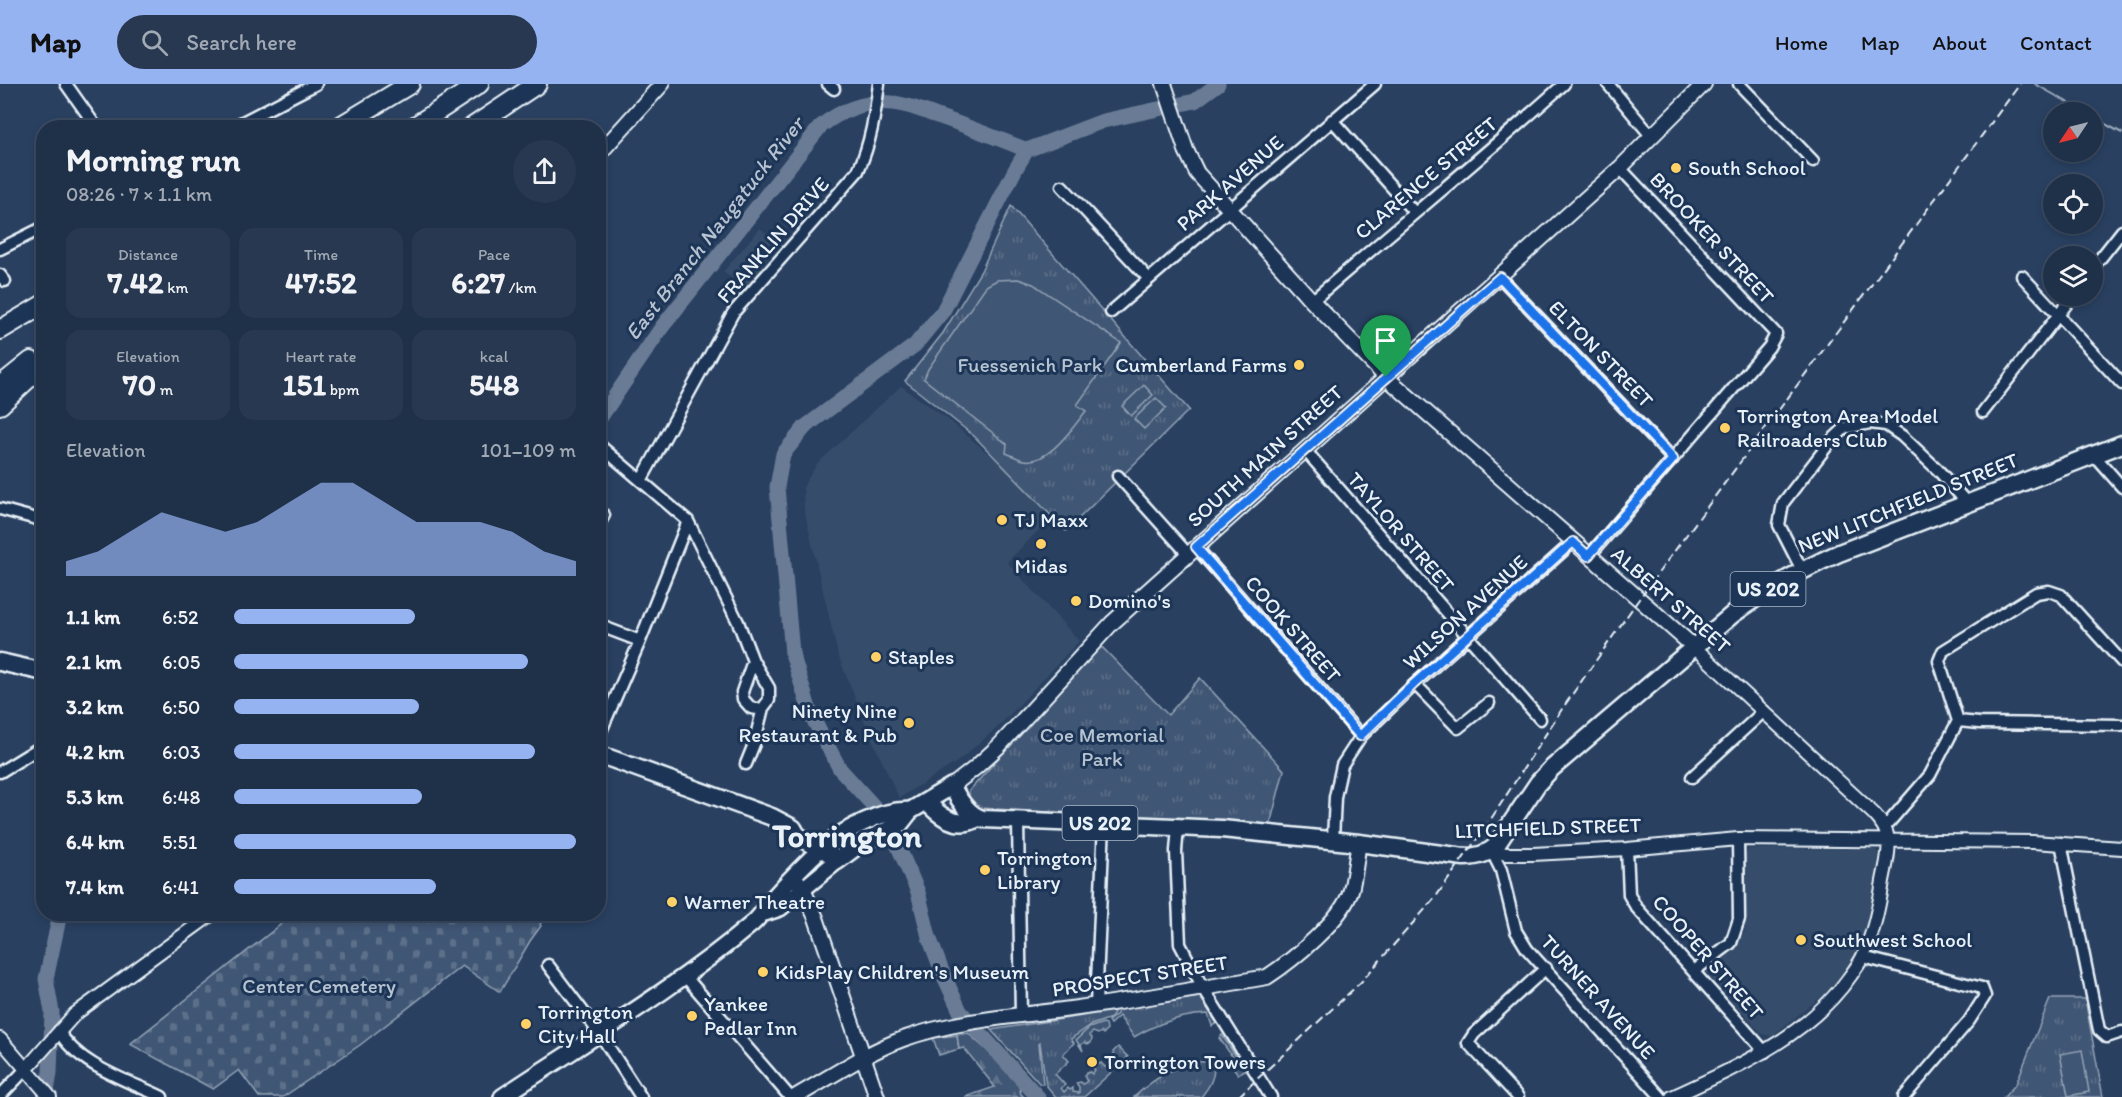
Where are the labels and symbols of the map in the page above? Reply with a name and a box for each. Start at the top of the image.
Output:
north arrow [2043,102,2103,162]
water label: East Branch Naugatuck River [619,110,811,345]
street label: CLARENCE STREET [1349,111,1502,244]
street label: PARK AVENUE [1171,129,1288,236]
place label: South School [1688,155,1806,180]
marker: South School [1669,161,1683,175]
street label: BROOKER STREET [1645,167,1780,309]
street label: FRANKLIN DRIVE [711,172,834,308]
street label: ELTON STREET [1544,295,1659,413]
pin [1360,315,1411,377]
park label: Fuessenich Park [957,352,1103,377]
place label: Cumberland Farms [1115,352,1287,377]
marker: Cumberland Farms [1292,358,1306,372]
street label: SOUTH MAIN STREET [1182,379,1348,532]
place label: Torrington Area Model Railroaders Club [1737,403,1938,452]
marker: Torrington Area Model Railroaders Club [1718,421,1732,435]
street label: NEW LITCHFIELD STREET [1794,447,2022,558]
street label: TAYLOR STREET [1343,467,1460,597]
place label: TJ Maxx [1014,507,1088,532]
marker: TJ Maxx [995,513,1009,527]
marker: Midas [1034,537,1048,551]
street label: ALBERT STREET [1607,541,1736,658]
street label: WILSON AVENUE [1397,549,1532,674]
place label: Midas [1014,553,1068,578]
street label: COOK STREET [1240,570,1347,687]
road number: US 202 [1730,572,1806,606]
place label: Domino's [1088,588,1171,613]
marker: Domino's [1069,594,1083,608]
place label: Staples [888,644,954,669]
marker: Staples [869,650,883,664]
place label: Ninety Nine Restaurant & Pub [739,698,897,747]
marker: Ninety Nine Restaurant & Pub [902,716,916,730]
park label: Coe Memorial Park [1040,722,1164,771]
road number: US 202 [1062,806,1138,840]
street label: LITCHFIELD STREET [1454,812,1642,843]
district label: Torrington [771,816,922,855]
place label: Torrington Library [997,845,1092,894]
marker: Torrington Library [978,863,992,877]
place label: Warner Theatre [684,889,825,914]
street label: COOPER STREET [1647,889,1769,1024]
marker: Warner Theatre [665,895,679,909]
place label: Southwest School [1813,927,1972,952]
street label: TURNER AVENUE [1536,929,1661,1064]
marker: Southwest School [1794,933,1808,947]
street label: PROSPECT STREET [1050,949,1230,1002]
place label: KidsPlay Children's Museum [775,959,1030,984]
marker: KidsPlay Children's Museum [756,965,770,979]
park label: Center Cemetery [242,973,396,998]
place label: Yankee Pedlar Inn [704,991,797,1040]
place label: Torrington City Hall [538,999,633,1048]
marker: Yankee Pedlar Inn [685,1009,699,1023]
marker: Torrington City Hall [519,1017,533,1031]
place label: Torrington Towers [1104,1049,1266,1074]
marker: Torrington Towers [1085,1055,1099,1069]

